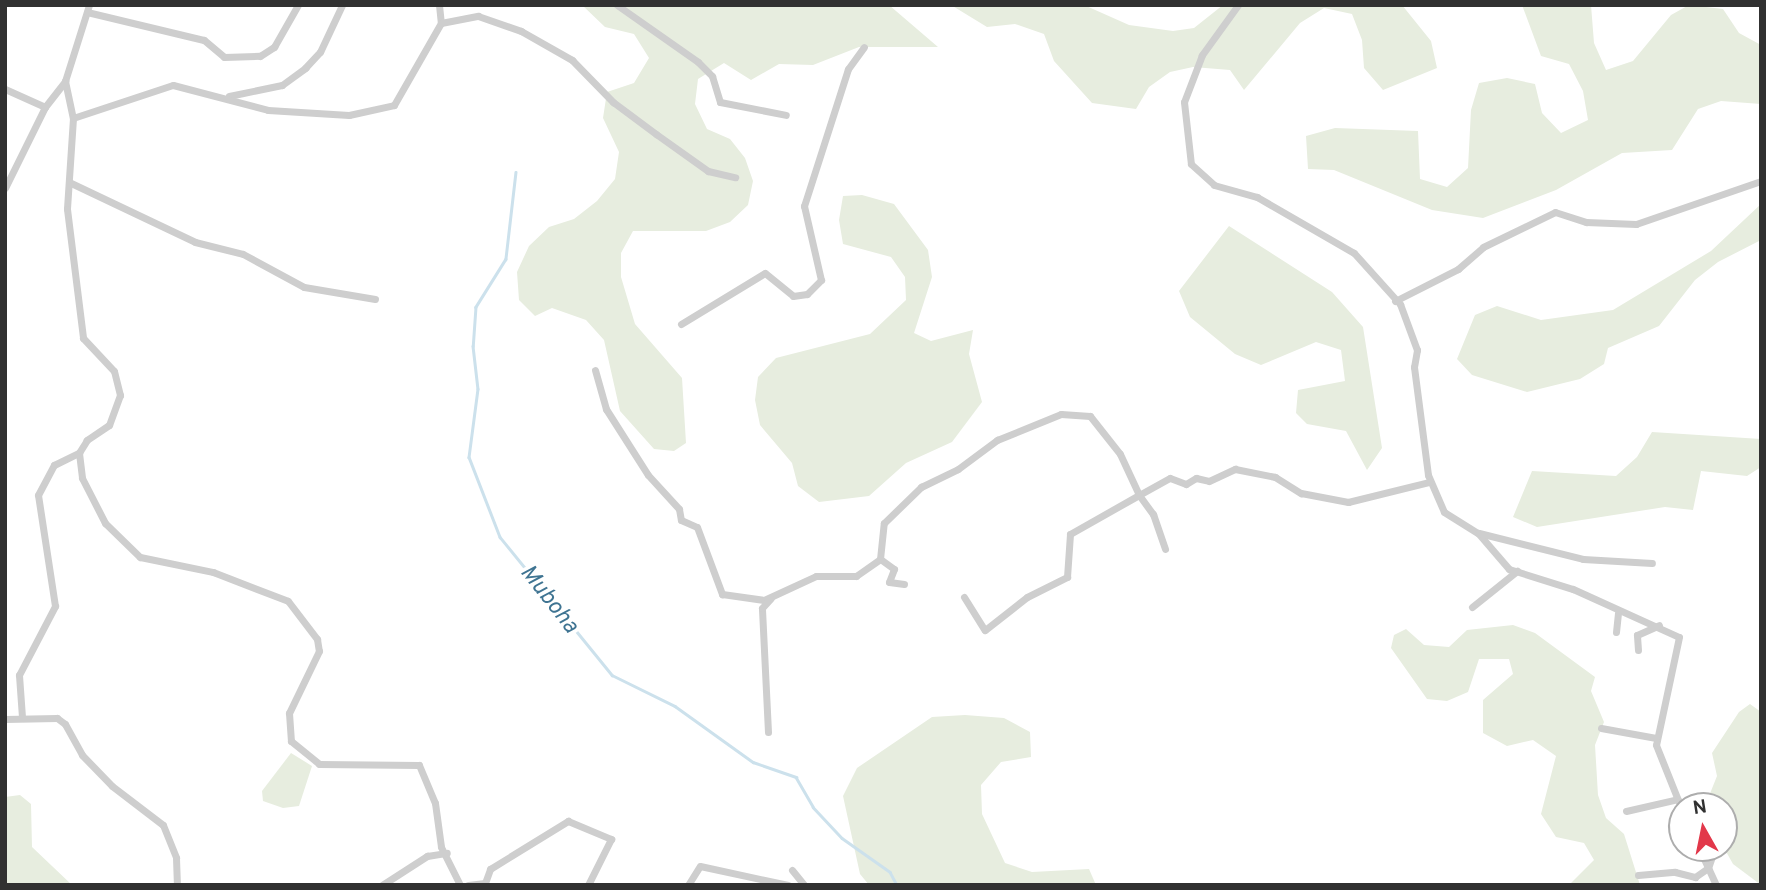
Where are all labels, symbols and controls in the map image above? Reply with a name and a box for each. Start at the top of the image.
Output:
water label: Muboha [513,560,583,640]
north arrow [1668,792,1738,862]
text: N [1691,795,1709,821]

